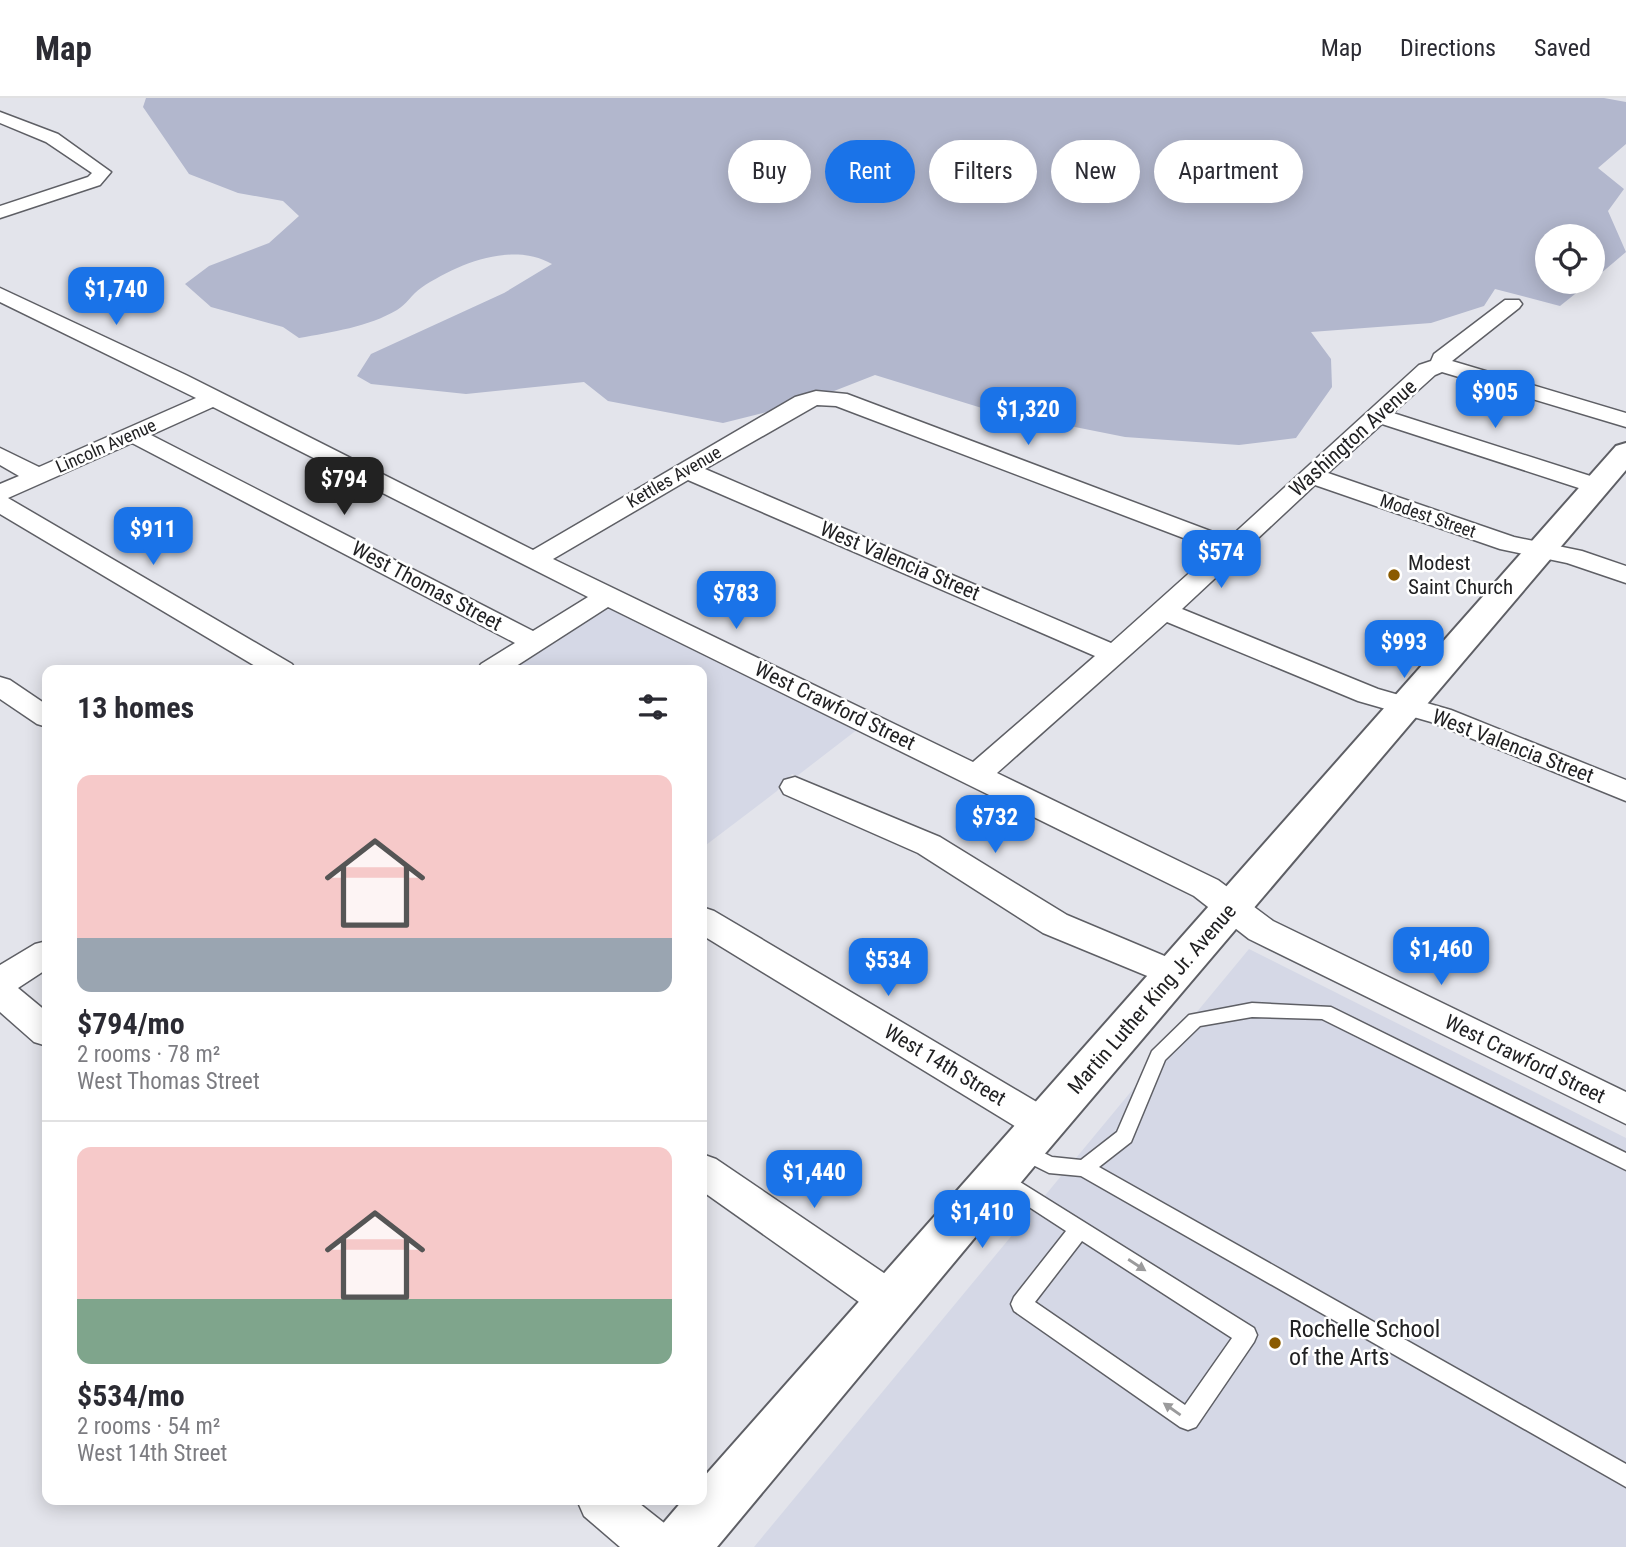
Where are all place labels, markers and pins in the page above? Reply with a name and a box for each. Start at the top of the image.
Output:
pin: $1,740 [59,268,173,327]
pin: $905 [1454,370,1536,430]
pin: $1,320 [971,388,1085,447]
pin: $794 [303,458,385,517]
pin: $911 [112,508,194,567]
pin: $574 [1180,531,1262,590]
place label: Modest Saint Church [1408,551,1513,599]
marker: Modest Saint Church [1386,567,1402,583]
pin: $783 [695,572,777,631]
pin: $993 [1363,620,1445,680]
pin: $732 [954,796,1036,855]
pin: $1,460 [1384,928,1498,987]
pin: $534 [847,939,929,998]
pin: $1,440 [757,1150,871,1210]
pin: $1,410 [925,1190,1039,1250]
place label: Rochelle School of the Arts [1289,1315,1440,1371]
marker: Rochelle School of the Arts [1267,1335,1283,1351]

